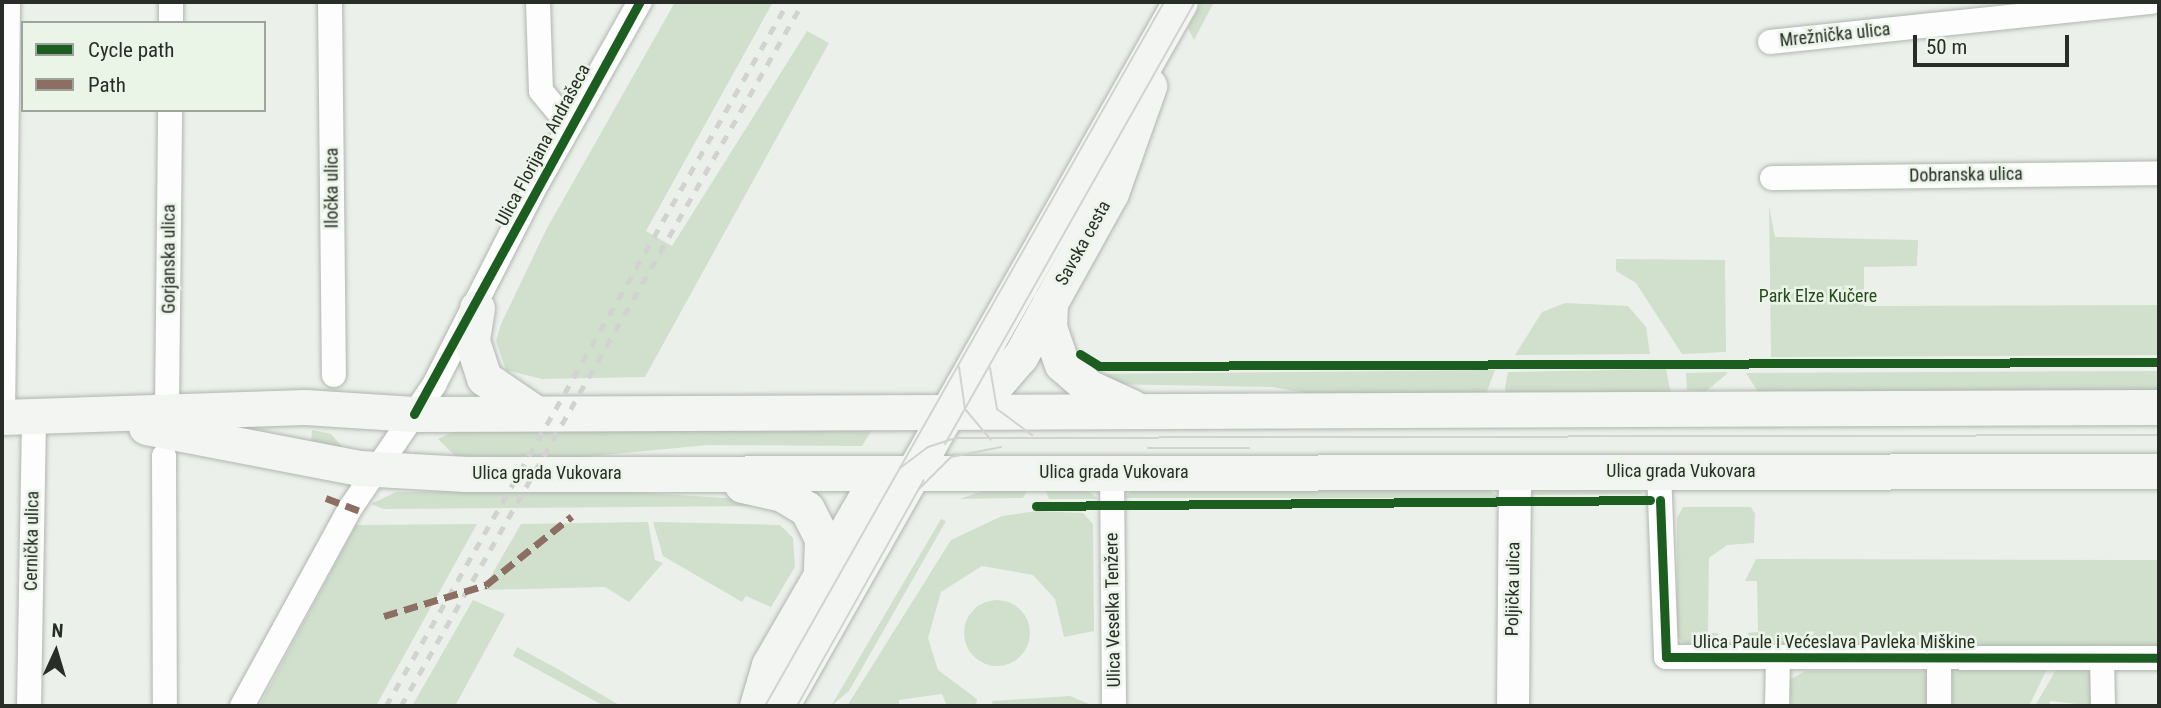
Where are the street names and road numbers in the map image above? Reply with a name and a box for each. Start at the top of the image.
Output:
street label: Mrežnička ulica [1779,18,1891,52]
street label: Ulica Florijana Andrašeca [491,60,595,230]
street label: Iločka ulica [321,148,343,228]
street label: Dobranska ulica [1909,163,2023,187]
street label: Savska cesta [1051,197,1115,289]
street label: Gorjanska ulica [158,204,180,314]
street label: Ulica grada Vukovara [1606,460,1756,482]
street label: Ulica grada Vukovara [1039,461,1189,483]
street label: Ulica grada Vukovara [472,462,622,484]
street label: Cernička ulica [20,491,44,591]
street label: Ulica Veselka Tenžere [1101,532,1125,688]
street label: Poljička ulica [1501,542,1525,636]
street label: Ulica Paule i Većeslava Pavleka Miškine [1693,631,1975,653]

